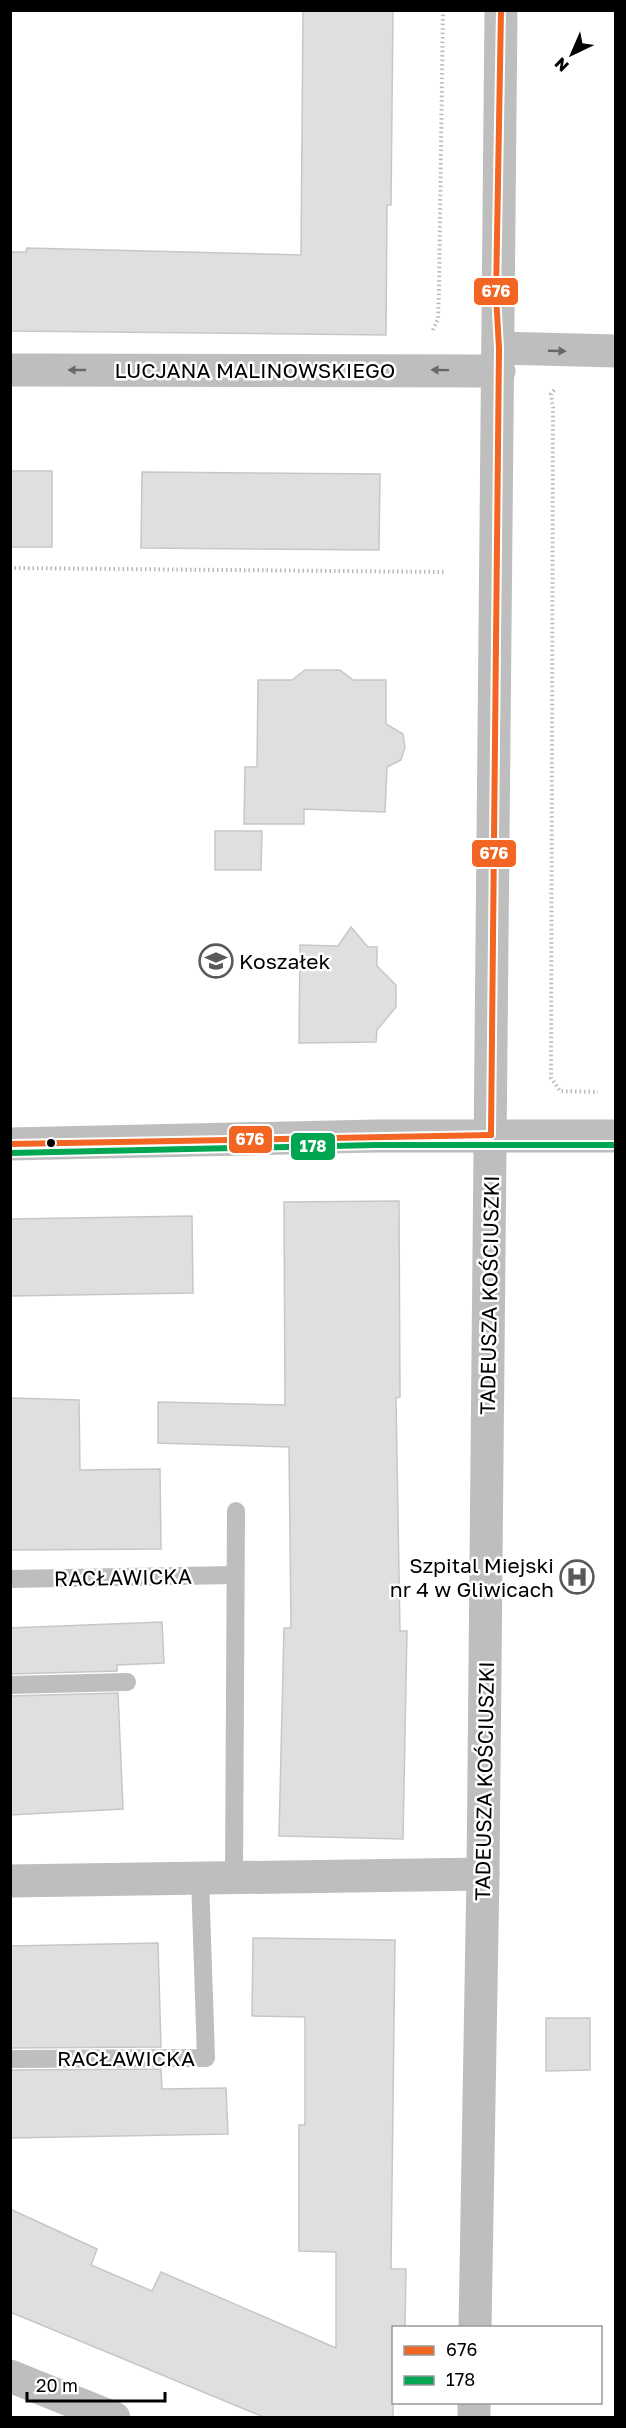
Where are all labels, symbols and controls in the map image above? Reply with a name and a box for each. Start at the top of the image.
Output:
north arrow [542,24,602,84]
text: N [550,53,573,76]
line badge: 676 [473,277,519,306]
text: 676 [481,281,511,301]
one-way arrow [548,346,567,356]
street label: LUCJANA MALINOWSKIEGO [115,357,395,383]
one-way arrow [68,365,87,375]
one-way arrow [431,365,450,375]
line badge: 676 [471,839,517,868]
text: 676 [479,843,509,863]
school or university icon: Koszałek [198,943,234,979]
place label: Koszałek [239,948,330,974]
line badge: 676 [228,1125,273,1154]
text: 676 [235,1129,265,1149]
line badge: 178 [290,1132,336,1161]
text: 178 [299,1136,327,1156]
unlabelled marker [45,1137,57,1149]
street label: TADEUSZA KOŚCIUSZKI [474,1175,504,1415]
place label: Szpital Miejski nr 4 w Gliwicach [390,1552,554,1602]
hospital icon: Szpital Miejski nr 4 w Gliwicach [559,1559,595,1595]
street label: RACŁAWICKA [54,1563,192,1591]
street label: TADEUSZA KOŚCIUSZKI [469,1661,499,1901]
street label: RACŁAWICKA [57,2045,195,2071]
legend [392,2326,602,2404]
text: 676 [446,2338,477,2360]
scale bar [27,2365,165,2403]
text: 178 [446,2368,475,2390]
text: 20 m [36,2374,78,2396]

